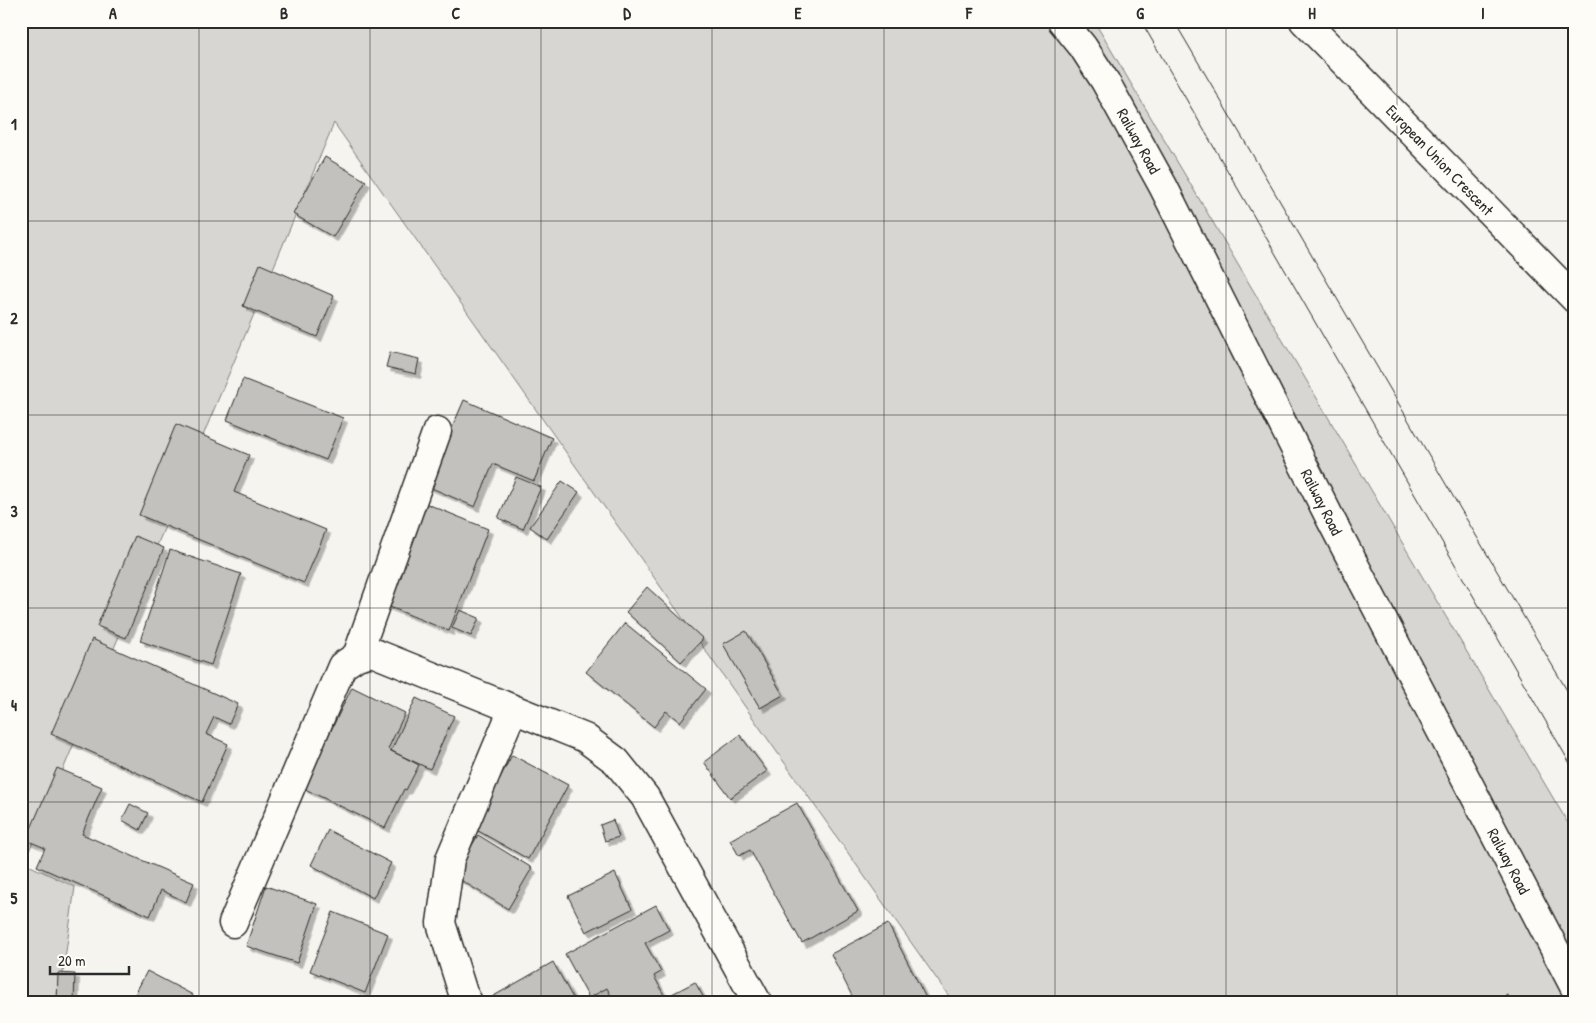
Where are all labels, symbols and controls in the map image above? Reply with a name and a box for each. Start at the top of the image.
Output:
text: A [109,2,117,24]
text: B [280,2,288,24]
text: C [452,2,461,24]
text: D [623,2,631,24]
text: E [794,2,802,24]
text: F [965,2,973,24]
text: G [1136,2,1144,24]
text: H [1308,2,1316,24]
text: I [1481,2,1485,24]
street label: European Union Crescent [1381,100,1499,221]
street label: Railway Road [1112,104,1166,178]
text: 1 [11,113,17,135]
text: 2 [10,307,18,329]
street label: Railway Road [1296,465,1348,539]
text: 3 [10,500,18,522]
text: 4 [11,694,17,716]
street label: Railway Road [1482,824,1536,898]
text: 5 [11,887,18,909]
scale bar [50,943,129,975]
text: 20 m [58,950,85,971]

